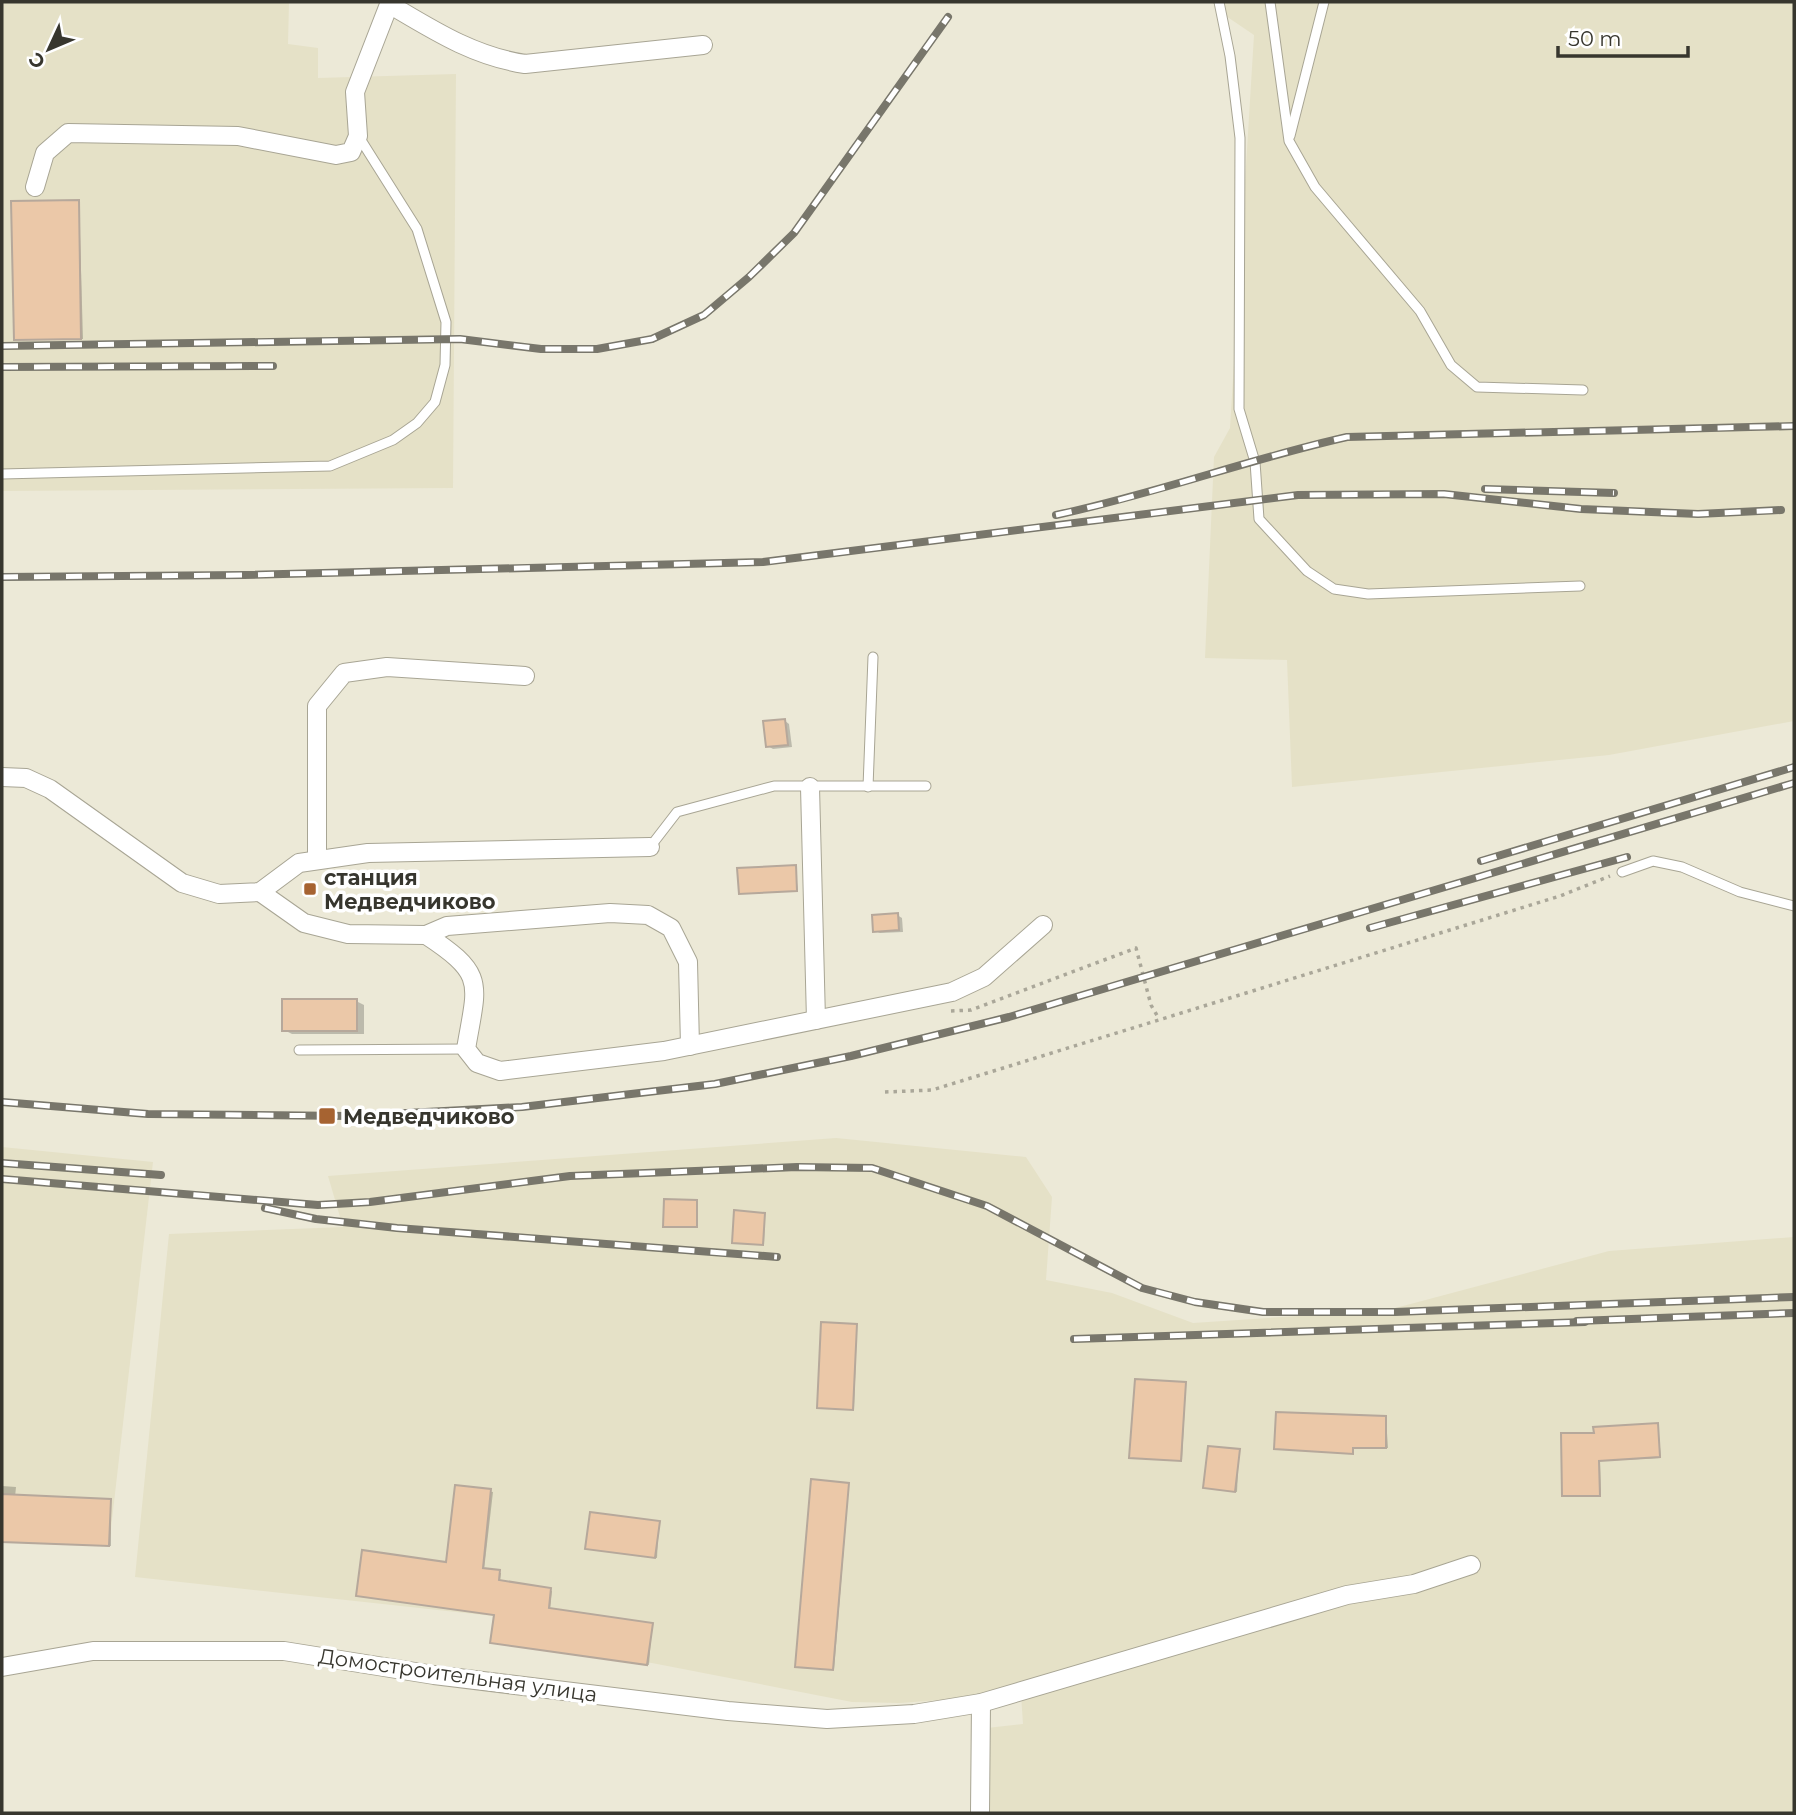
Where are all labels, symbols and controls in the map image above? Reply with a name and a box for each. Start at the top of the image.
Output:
north arrow [14,14,84,84]
scale bar [1558,14,1688,58]
text: 50 m [1568,26,1622,51]
text: С [24,47,50,73]
place label: станция Медведчиково [324,865,496,914]
marker: станция Медведчиково [302,881,318,897]
place label: Медведчиково [343,1104,515,1129]
marker: Медведчиково [317,1106,337,1126]
street label: Домостроительная улица [317,1643,599,1707]

